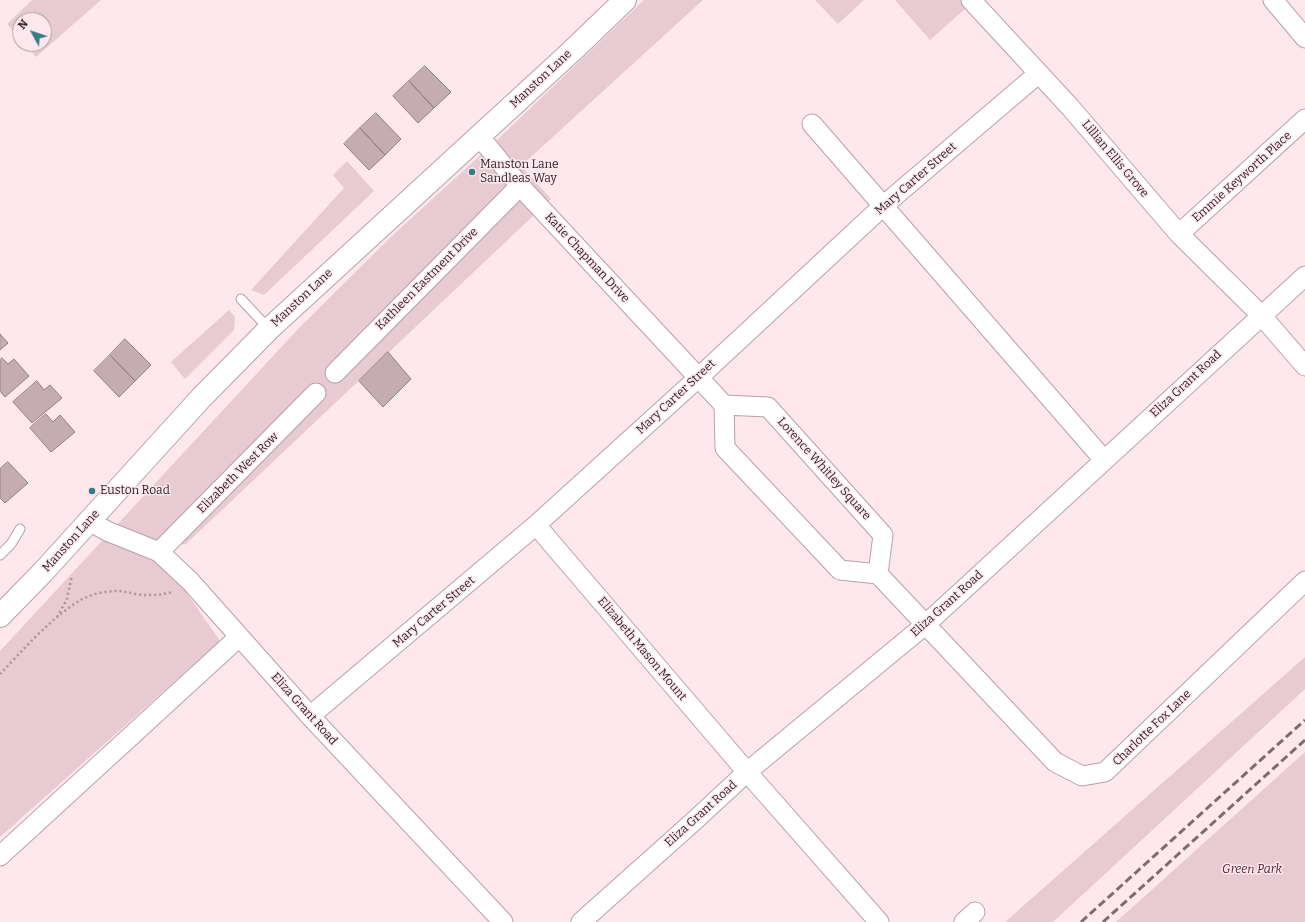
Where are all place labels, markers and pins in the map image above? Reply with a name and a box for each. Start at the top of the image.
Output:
place label: Manston Lane Sandleas Way [480,158,559,186]
marker: Manston Lane Sandleas Way [467,167,477,177]
place label: Euston Road [100,484,170,498]
marker: Euston Road [87,486,97,496]

